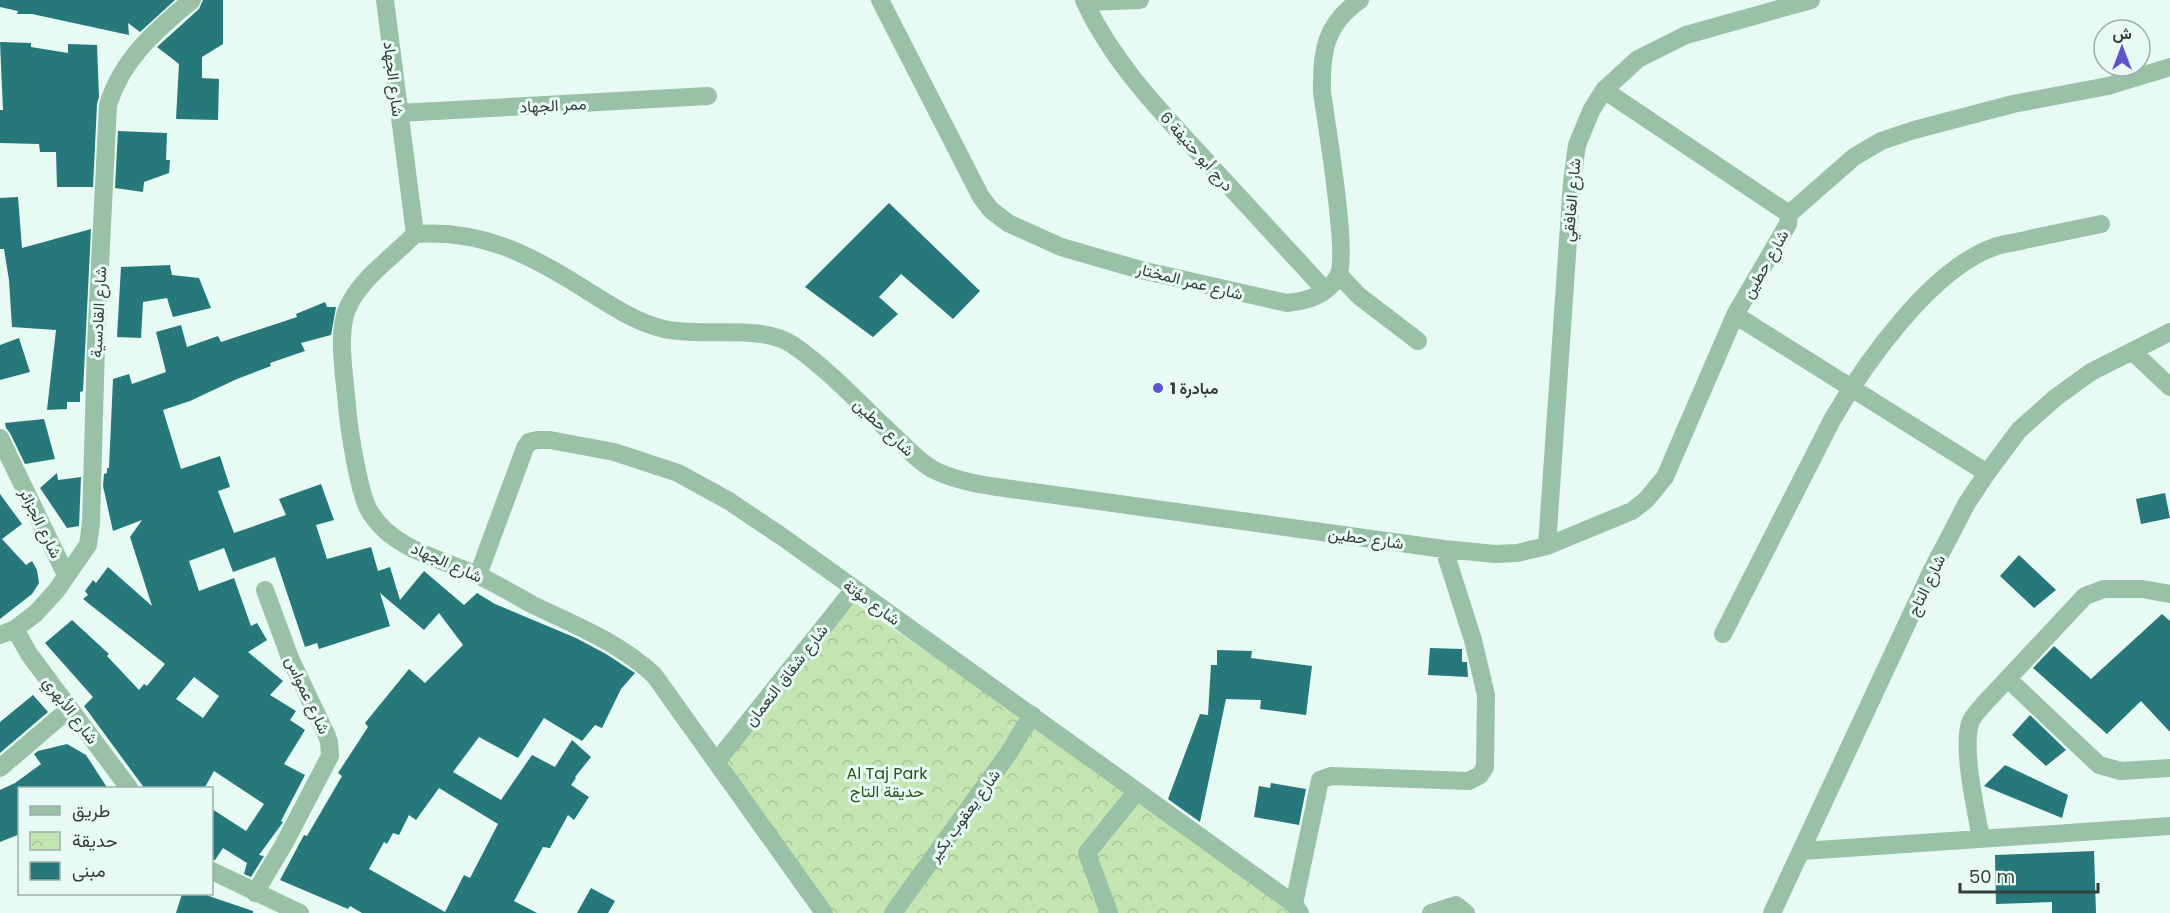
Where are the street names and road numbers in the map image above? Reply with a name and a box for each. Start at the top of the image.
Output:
street label: شارع الجهاد [377,40,410,118]
street label: ممر الجهاد [519,92,587,119]
street label: درج أبو حنيفة 6 [1154,106,1239,196]
street label: شارع الغافقي [1556,157,1589,243]
street label: شارع حطين [1737,226,1794,303]
street label: شارع عمر المختار [1133,257,1245,306]
street label: شارع القادسية [85,266,112,358]
street label: شارع حطين [848,393,919,462]
street label: شارع الجزائر [13,483,67,562]
street label: شارع حطين [1327,522,1405,555]
street label: شارع الجهاد [408,537,486,588]
street label: شارع التاج [1902,551,1951,620]
street label: شارع مؤتة [838,574,905,631]
street label: شارع شقاق النعمان [739,620,834,731]
street label: شارع عمواس [279,652,336,738]
street label: شارع الأبهري [36,672,104,750]
street label: شارع يعقوب بكير [922,764,1006,867]

